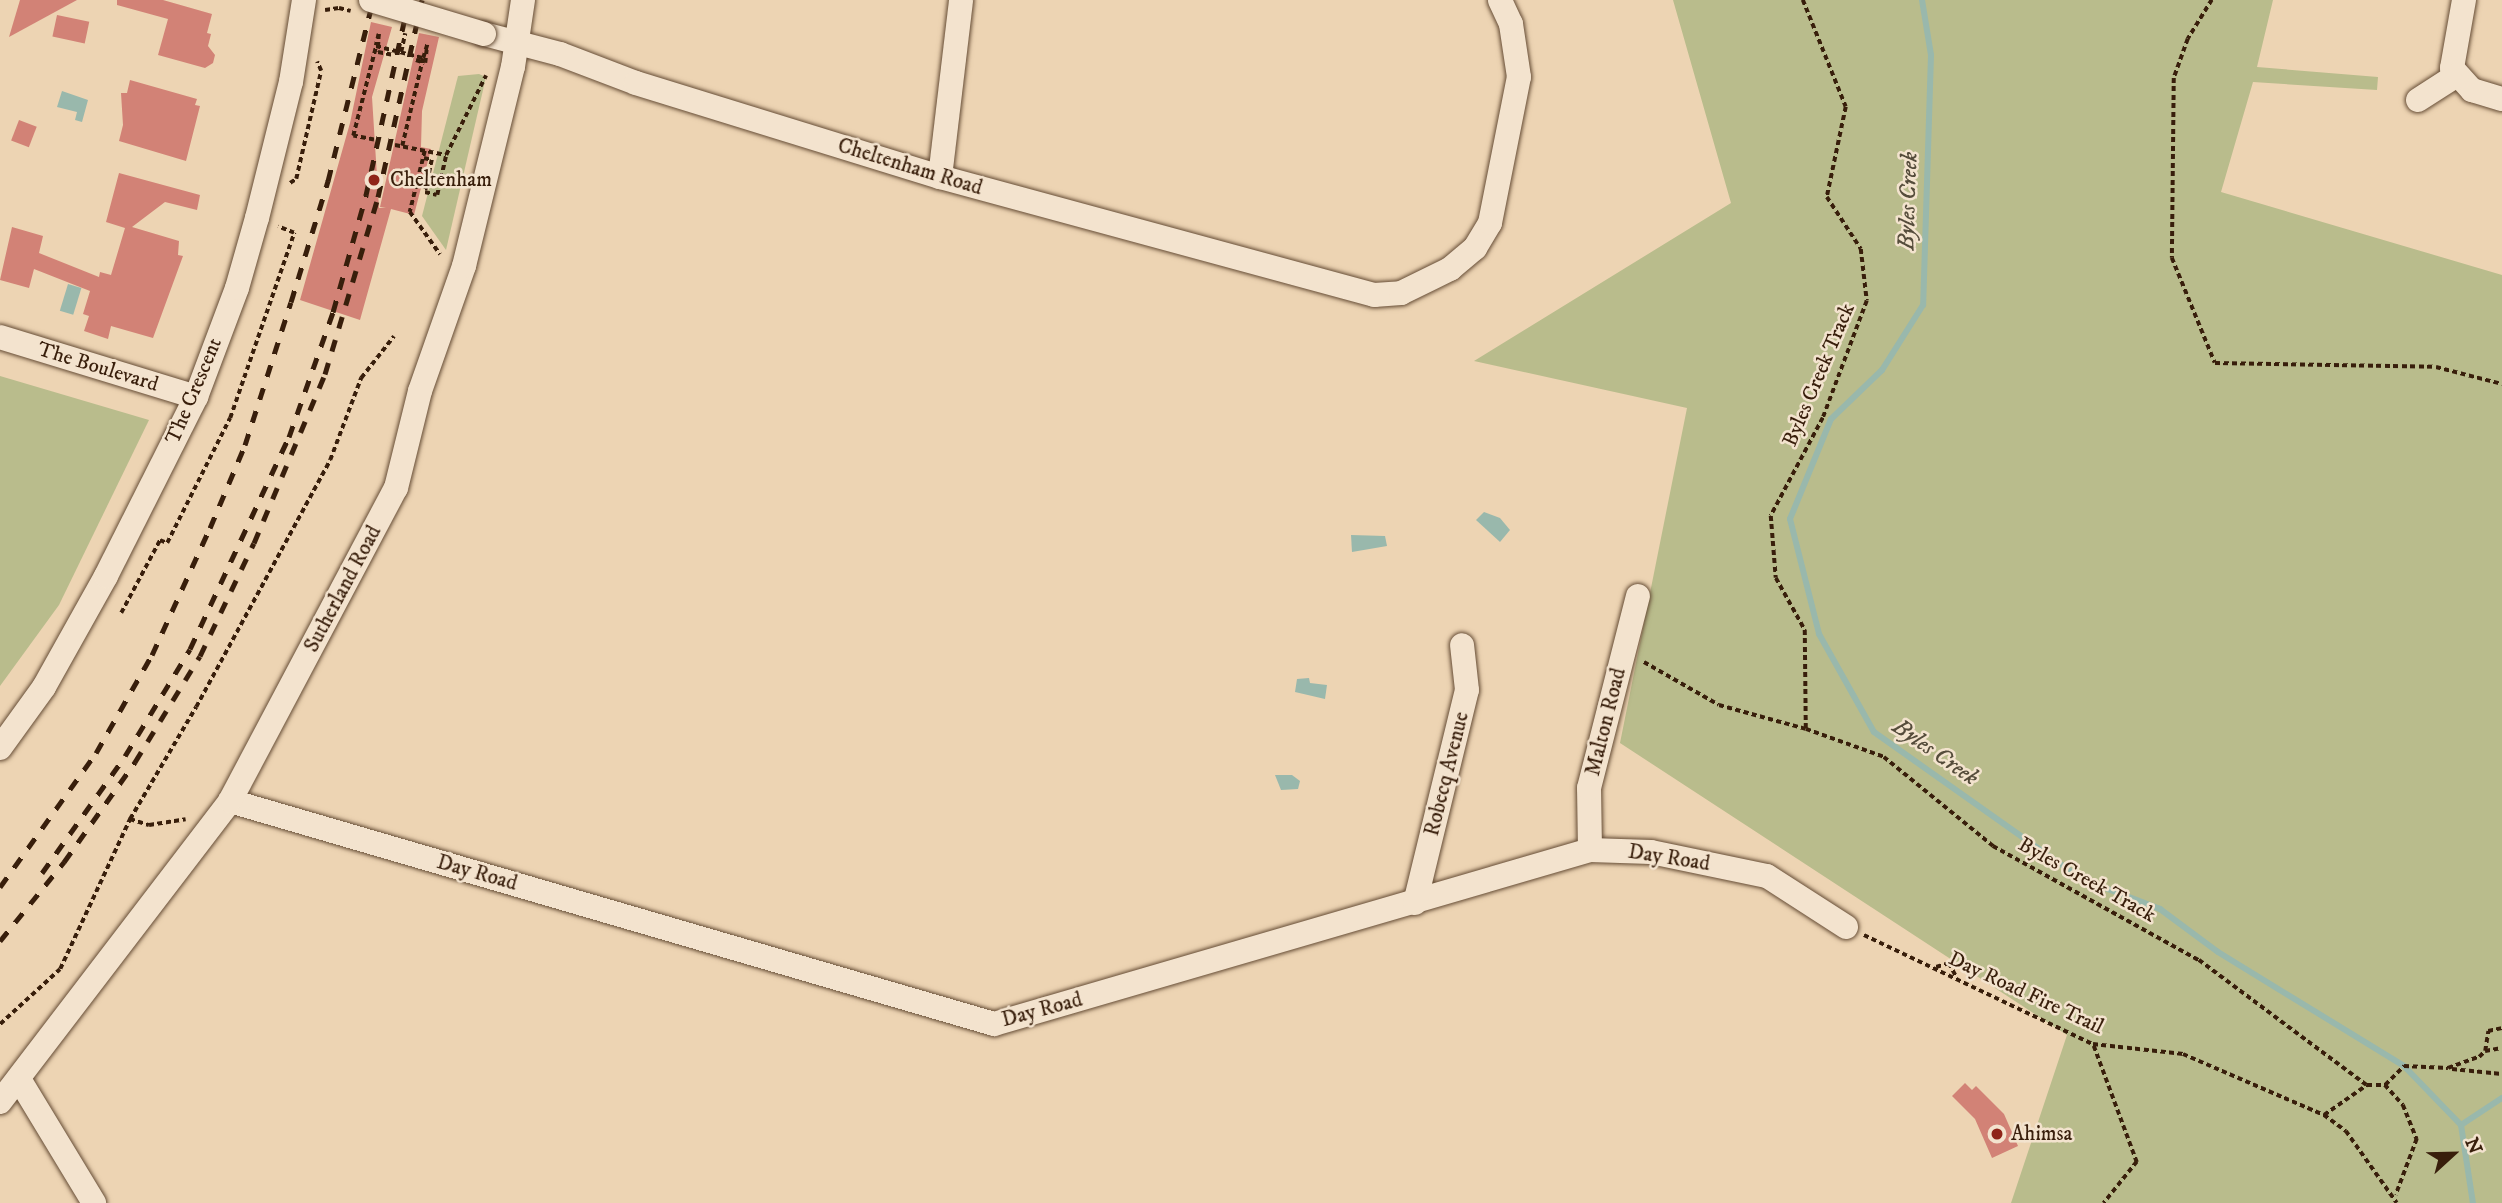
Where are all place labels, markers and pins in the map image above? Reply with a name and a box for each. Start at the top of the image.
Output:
place label: Cheltenham [390,167,492,193]
marker: Cheltenham [364,170,384,190]
place label: Ahimsa [2011,1121,2073,1147]
marker: Ahimsa [1989,1126,2005,1142]

